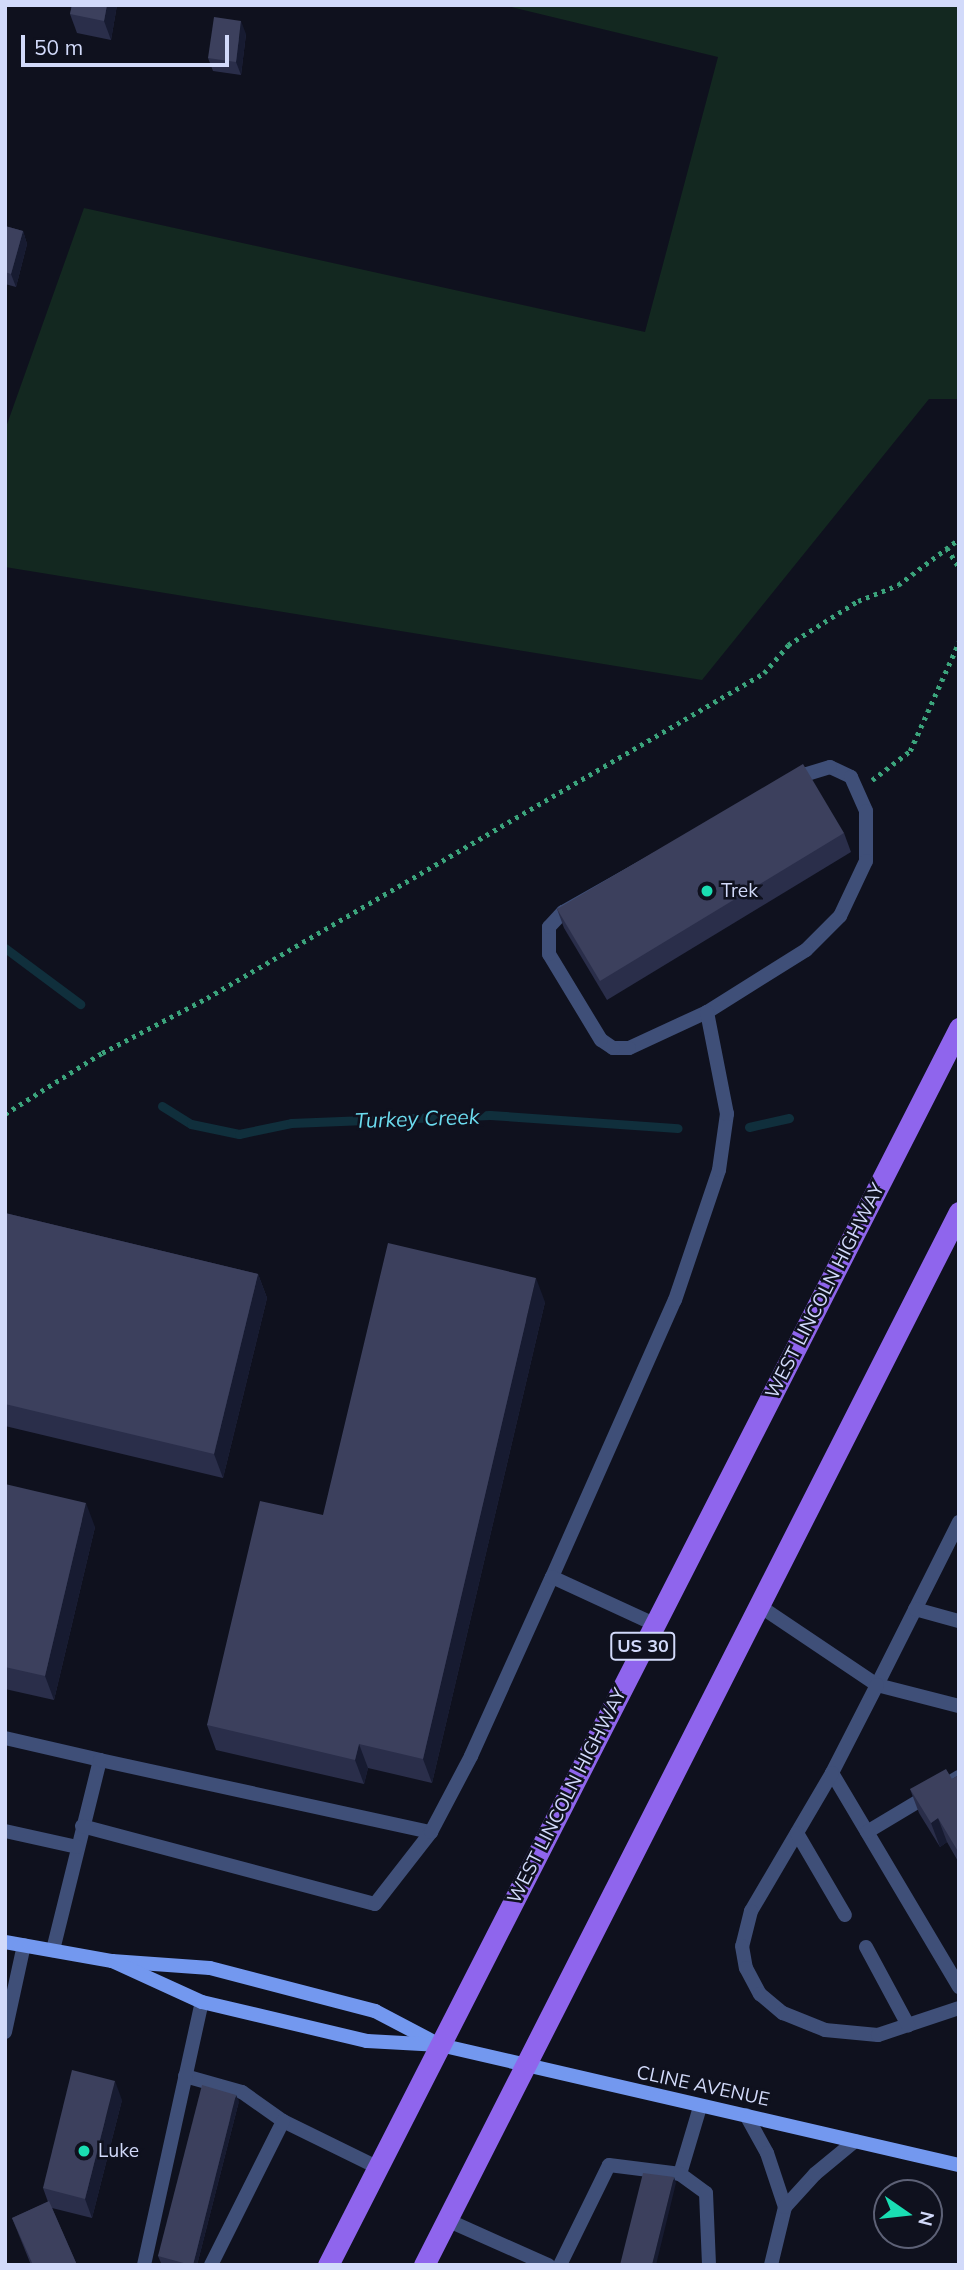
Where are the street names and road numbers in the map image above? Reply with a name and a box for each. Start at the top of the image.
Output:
street label: WEST LINCOLN HIGHWAY [761,1180,889,1402]
road number: US 30 [610,1632,676,1660]
street label: WEST LINCOLN HIGHWAY [503,1685,631,1907]
street label: CLINE AVENUE [635,2061,771,2111]

